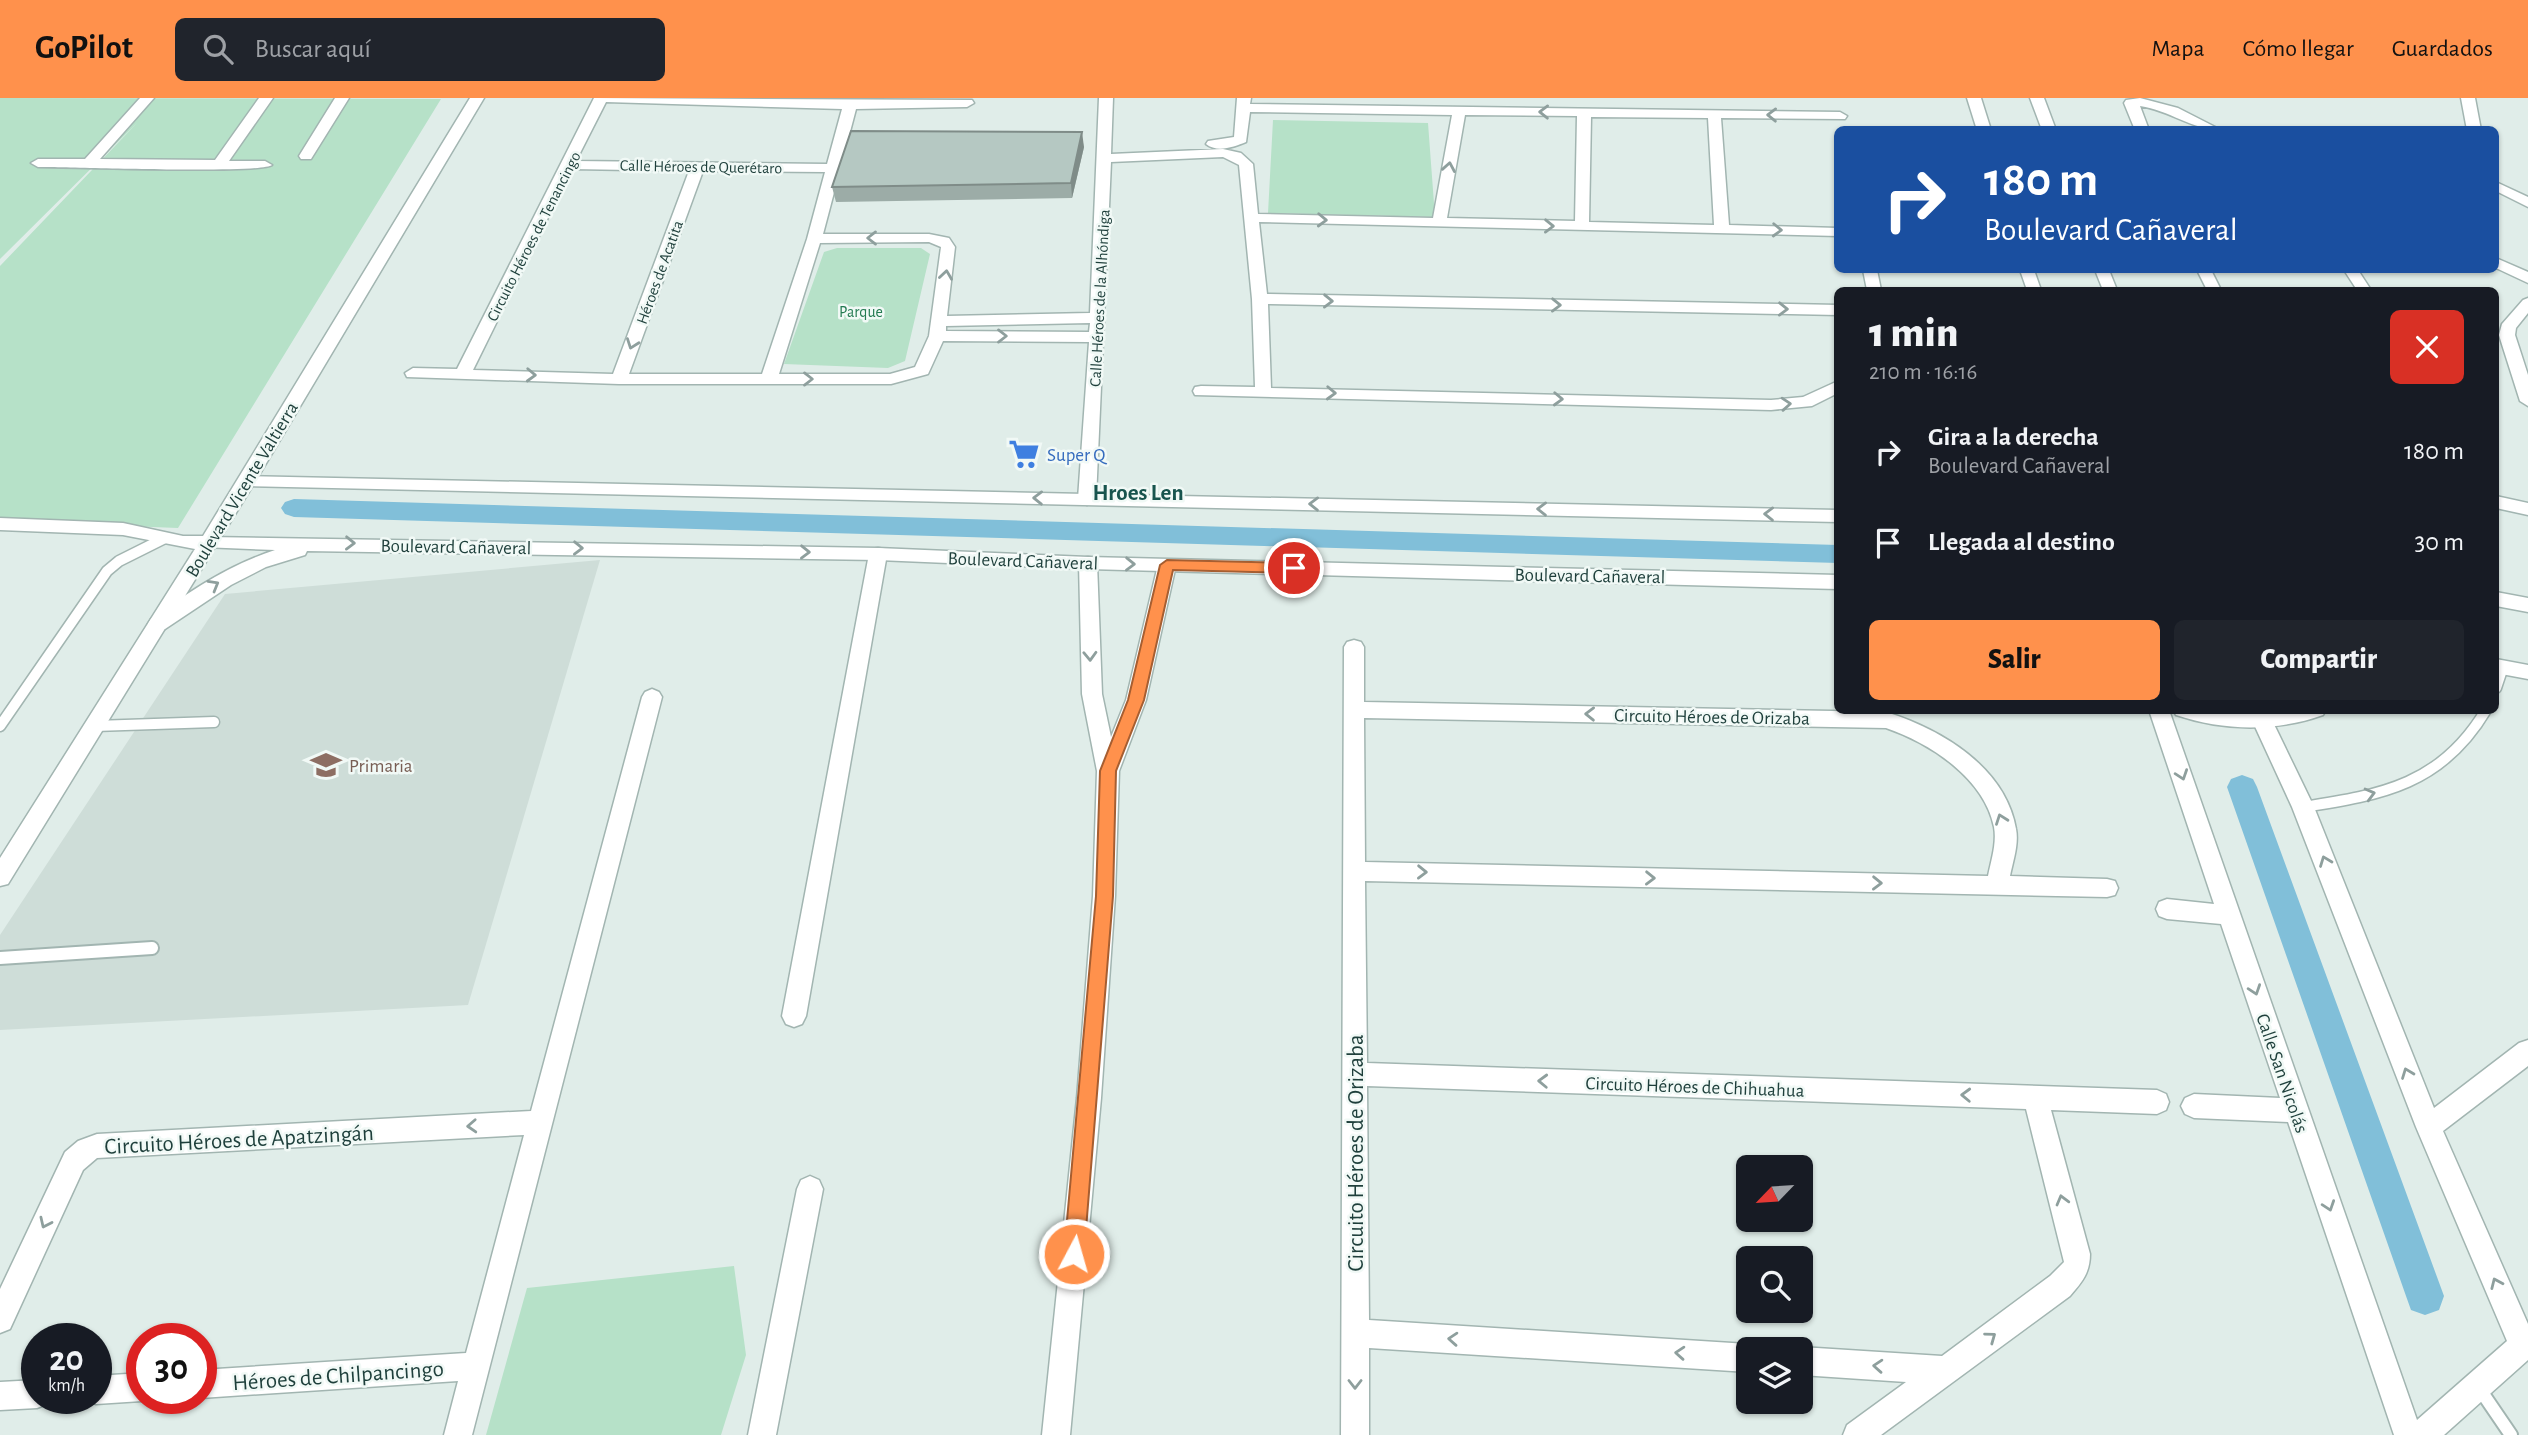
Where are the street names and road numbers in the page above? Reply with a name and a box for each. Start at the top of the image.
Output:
street label: Circuito Héroes de Tenancingo [484,149,584,324]
street label: Calle Héroes de Querétaro [620,158,783,177]
street label: Calle Héroes de la Alhóndiga [1087,209,1113,387]
street label: Héroes de Acatita [634,218,686,326]
street label: Boulevard Vicente Valtierra [183,399,302,580]
street label: Boulevard Cañaveral [380,537,531,558]
street label: Boulevard Cañaveral [947,549,1099,574]
street label: Boulevard Cañaveral [1514,566,1665,587]
street label: Circuito Héroes de Orizaba [1614,706,1810,729]
street label: Calle San Nicolás [2252,1011,2311,1136]
street label: Circuito Héroes de Orizaba [1345,1034,1368,1272]
street label: Circuito Héroes de Chihuahua [1585,1074,1805,1101]
street label: Circuito Héroes de Apatzingán [104,1122,374,1159]
street label: Héroes de Chilpancingo [232,1358,445,1395]

